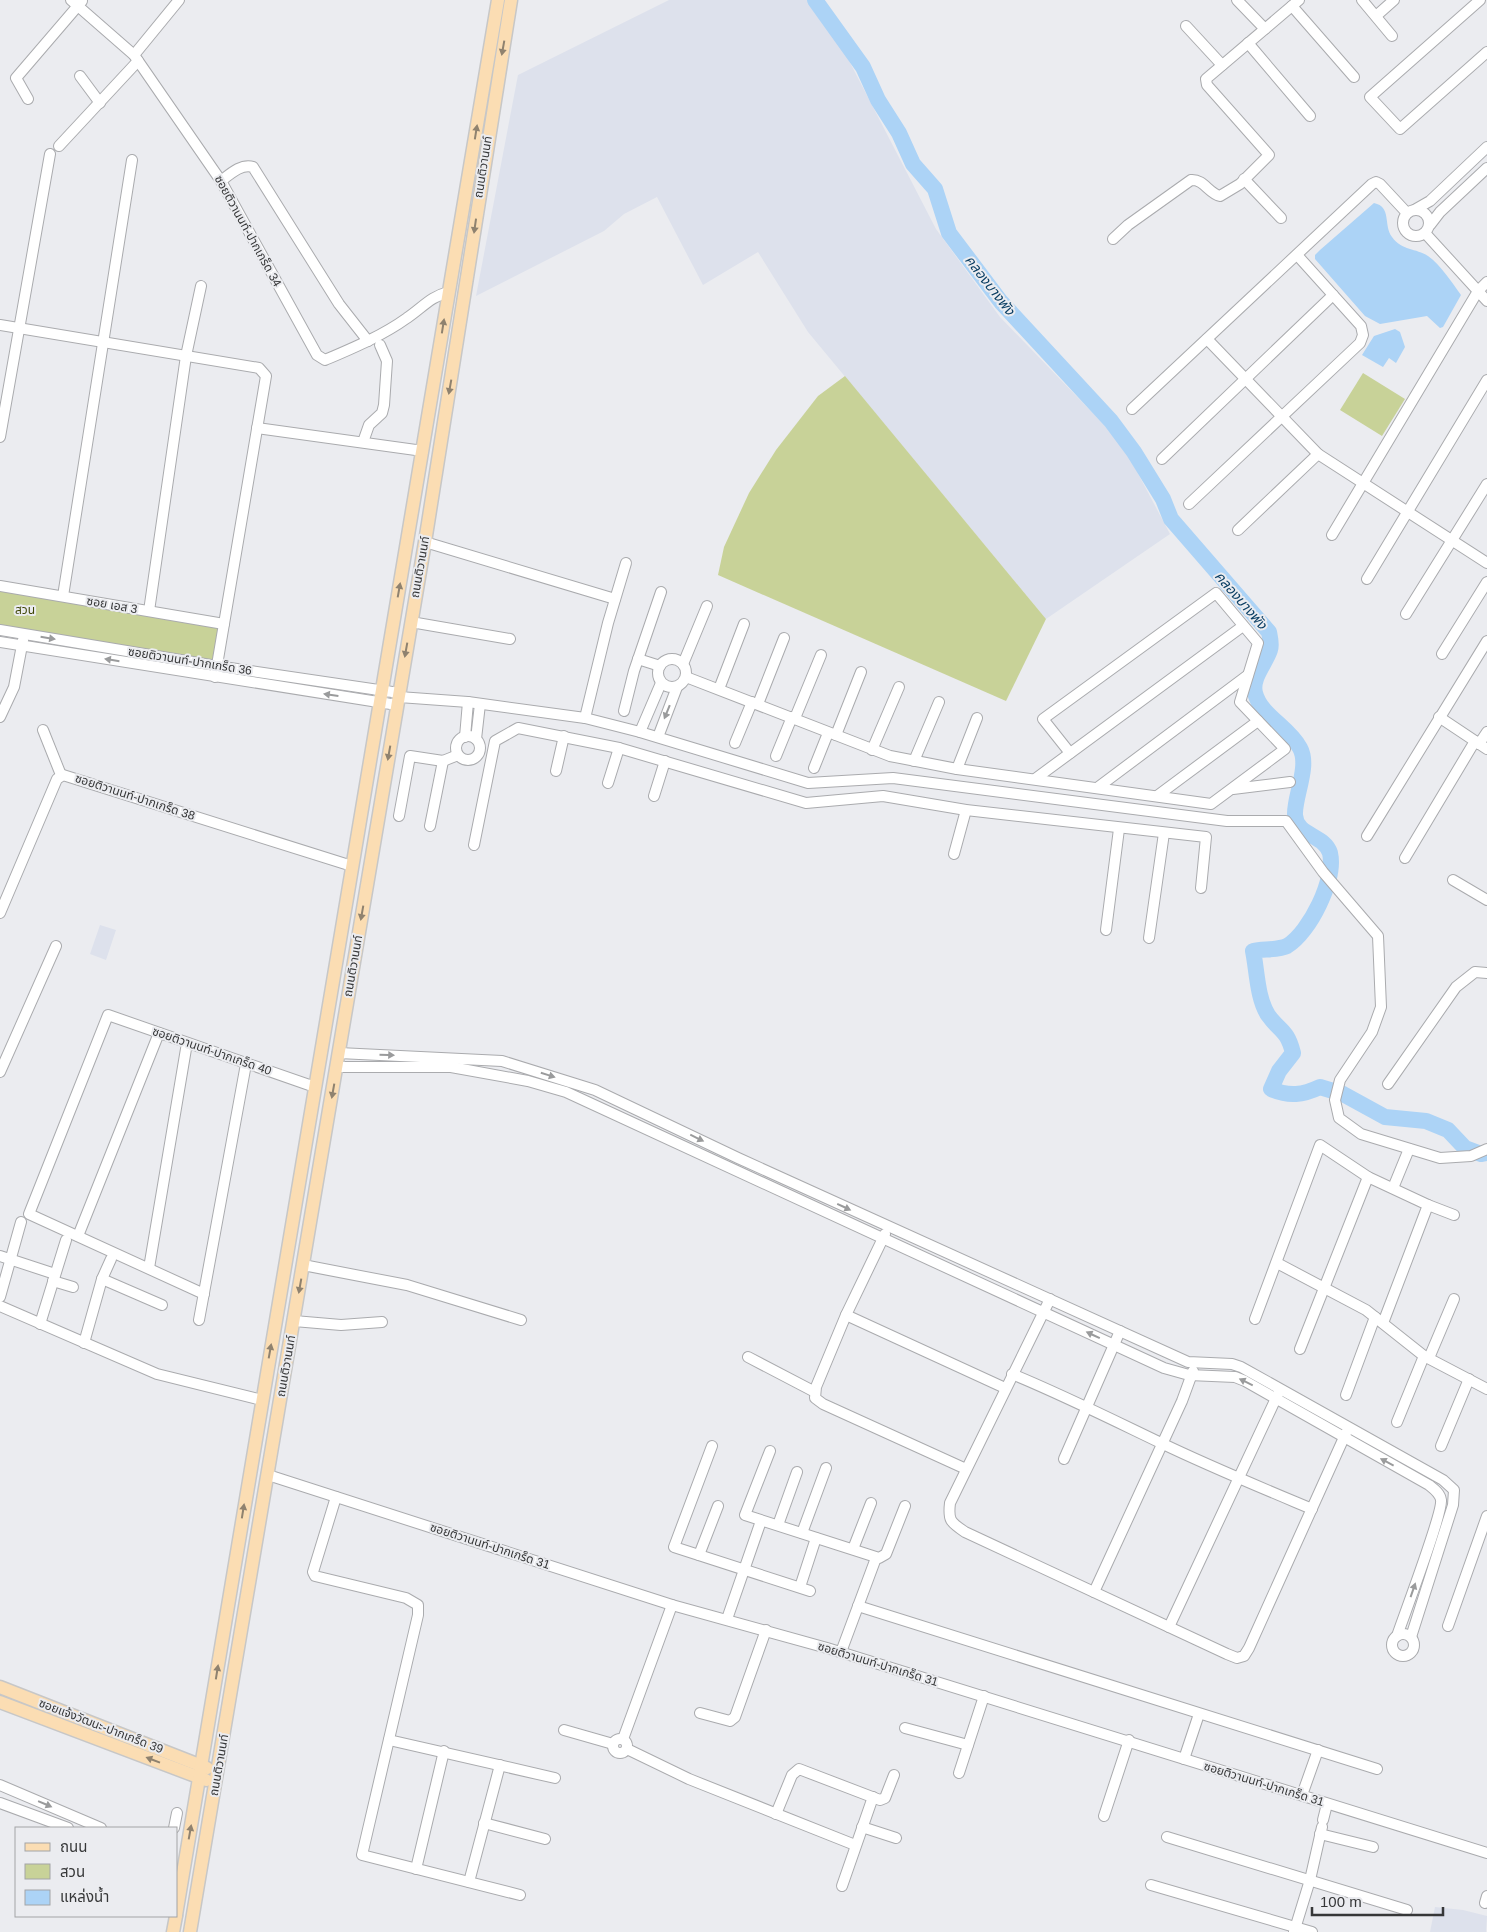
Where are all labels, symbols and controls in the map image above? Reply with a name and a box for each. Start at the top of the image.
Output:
one-way arrow [498,40,506,56]
one-way arrow [472,123,480,139]
street label: ถนนติวานนท์ [471,135,495,199]
street label: ซอยติวานนท์-ปากเกร็ด 34 [212,173,285,289]
one-way arrow [470,218,478,234]
water label: คลองบางพัง [962,252,1019,319]
one-way arrow [439,318,447,334]
one-way arrow [446,379,454,395]
street label: ถนนติวานนท์ [408,535,432,599]
water label: คลองบางพัง [1212,568,1271,633]
one-way arrow [395,582,403,598]
street label: ซอย เอส 3 [86,594,139,616]
park label: สวน [15,603,35,617]
one-way arrow [40,635,56,643]
one-way arrow [402,643,410,659]
street label: ซอยติวานนท์-ปากเกร็ด 36 [127,644,253,678]
one-way arrow [103,655,119,663]
one-way arrow [323,691,339,699]
one-way arrow [663,705,671,719]
one-way arrow [385,746,393,762]
street label: ซอยติวานนท์-ปากเกร็ด 38 [73,771,197,823]
one-way arrow [358,906,366,922]
street label: ถนนติวานนท์ [341,934,365,998]
street label: ซอยติวานนท์-ปากเกร็ด 40 [151,1024,274,1078]
one-way arrow [380,1051,396,1059]
one-way arrow [540,1071,555,1079]
one-way arrow [328,1083,336,1099]
one-way arrow [690,1134,704,1142]
one-way arrow [837,1203,851,1211]
one-way arrow [295,1278,303,1294]
one-way arrow [1086,1330,1100,1338]
street label: ถนนติวานนท์ [274,1334,298,1398]
one-way arrow [267,1343,275,1359]
one-way arrow [1239,1378,1253,1386]
one-way arrow [1380,1458,1394,1466]
one-way arrow [240,1503,248,1519]
street label: ซอยติวานนท์-ปากเกร็ด 31 [428,1520,552,1572]
one-way arrow [1409,1582,1417,1597]
street label: ซอยติวานนท์-ปากเกร็ด 31 [816,1639,940,1689]
one-way arrow [213,1663,221,1679]
street label: ซอยแจ้งวัฒนะ-ปากเกร็ด 39 [37,1696,165,1756]
street label: ถนนติวานนท์ [207,1733,231,1797]
one-way arrow [146,1756,161,1763]
street label: ซอยติวานนท์-ปากเกร็ด 31 [1202,1759,1326,1809]
one-way arrow [38,1800,53,1808]
one-way arrow [186,1824,194,1840]
legend [15,1827,178,1917]
text: ถนน [60,1838,87,1855]
text: สวน [60,1863,85,1880]
scale bar [1312,1884,1443,1916]
text: แหล่งน้ำ [60,1886,109,1905]
text: 100 m [1320,1893,1362,1910]

